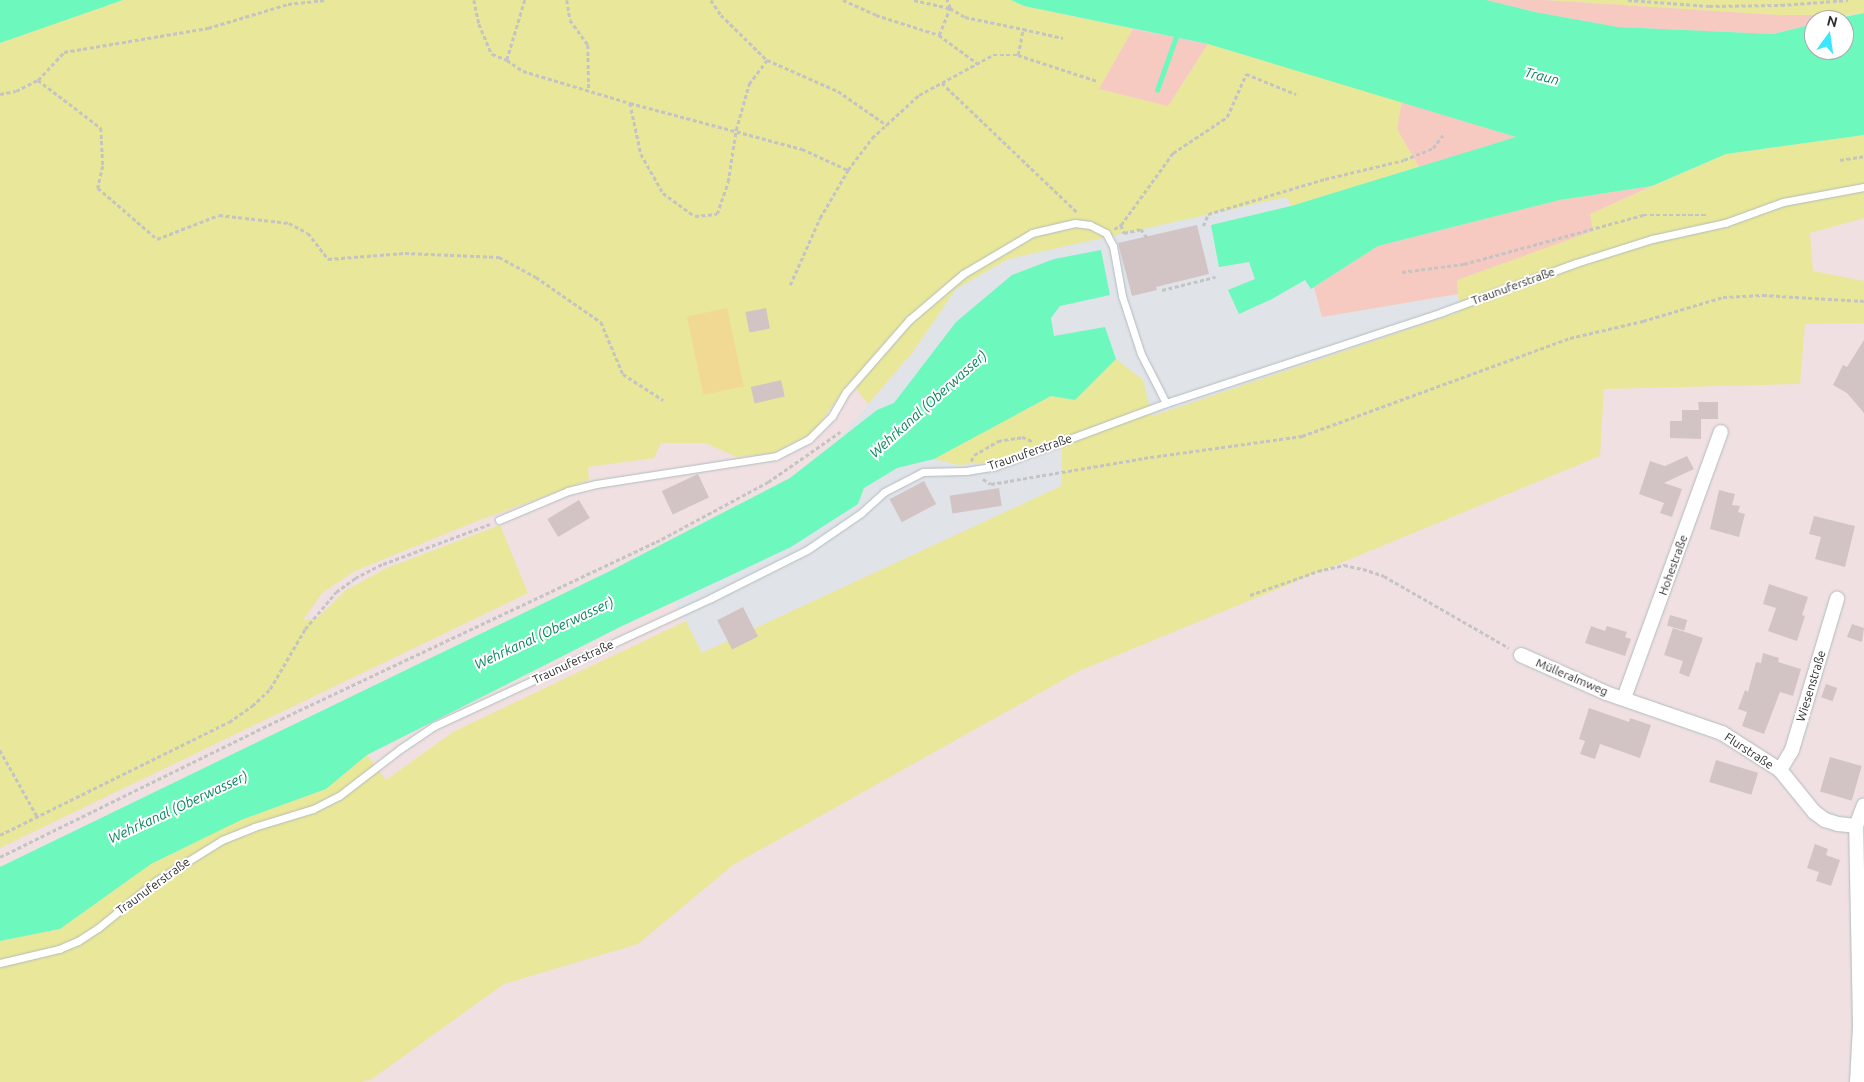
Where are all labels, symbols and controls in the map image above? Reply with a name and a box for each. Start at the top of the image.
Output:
north arrow [1804,10,1854,60]
text: N [1825,12,1839,30]
water label: Traun [1523,64,1561,88]
street label: Traunuferstraße [1469,264,1557,308]
water label: Wehrkanal (Oberwasser) [866,347,990,461]
street label: Traunuferstraße [986,431,1074,473]
street label: Hohestraße [1655,533,1691,597]
water label: Wehrkanal (Oberwasser) [472,593,616,673]
street label: Traunuferstraße [530,637,616,687]
street label: Wiesenstraße [1793,648,1829,724]
street label: Mülleralmweg [1534,655,1610,699]
street label: Flurstraße [1722,730,1776,772]
water label: Wehrkanal (Oberwasser) [106,767,250,847]
street label: Traunuferstraße [113,854,193,918]

